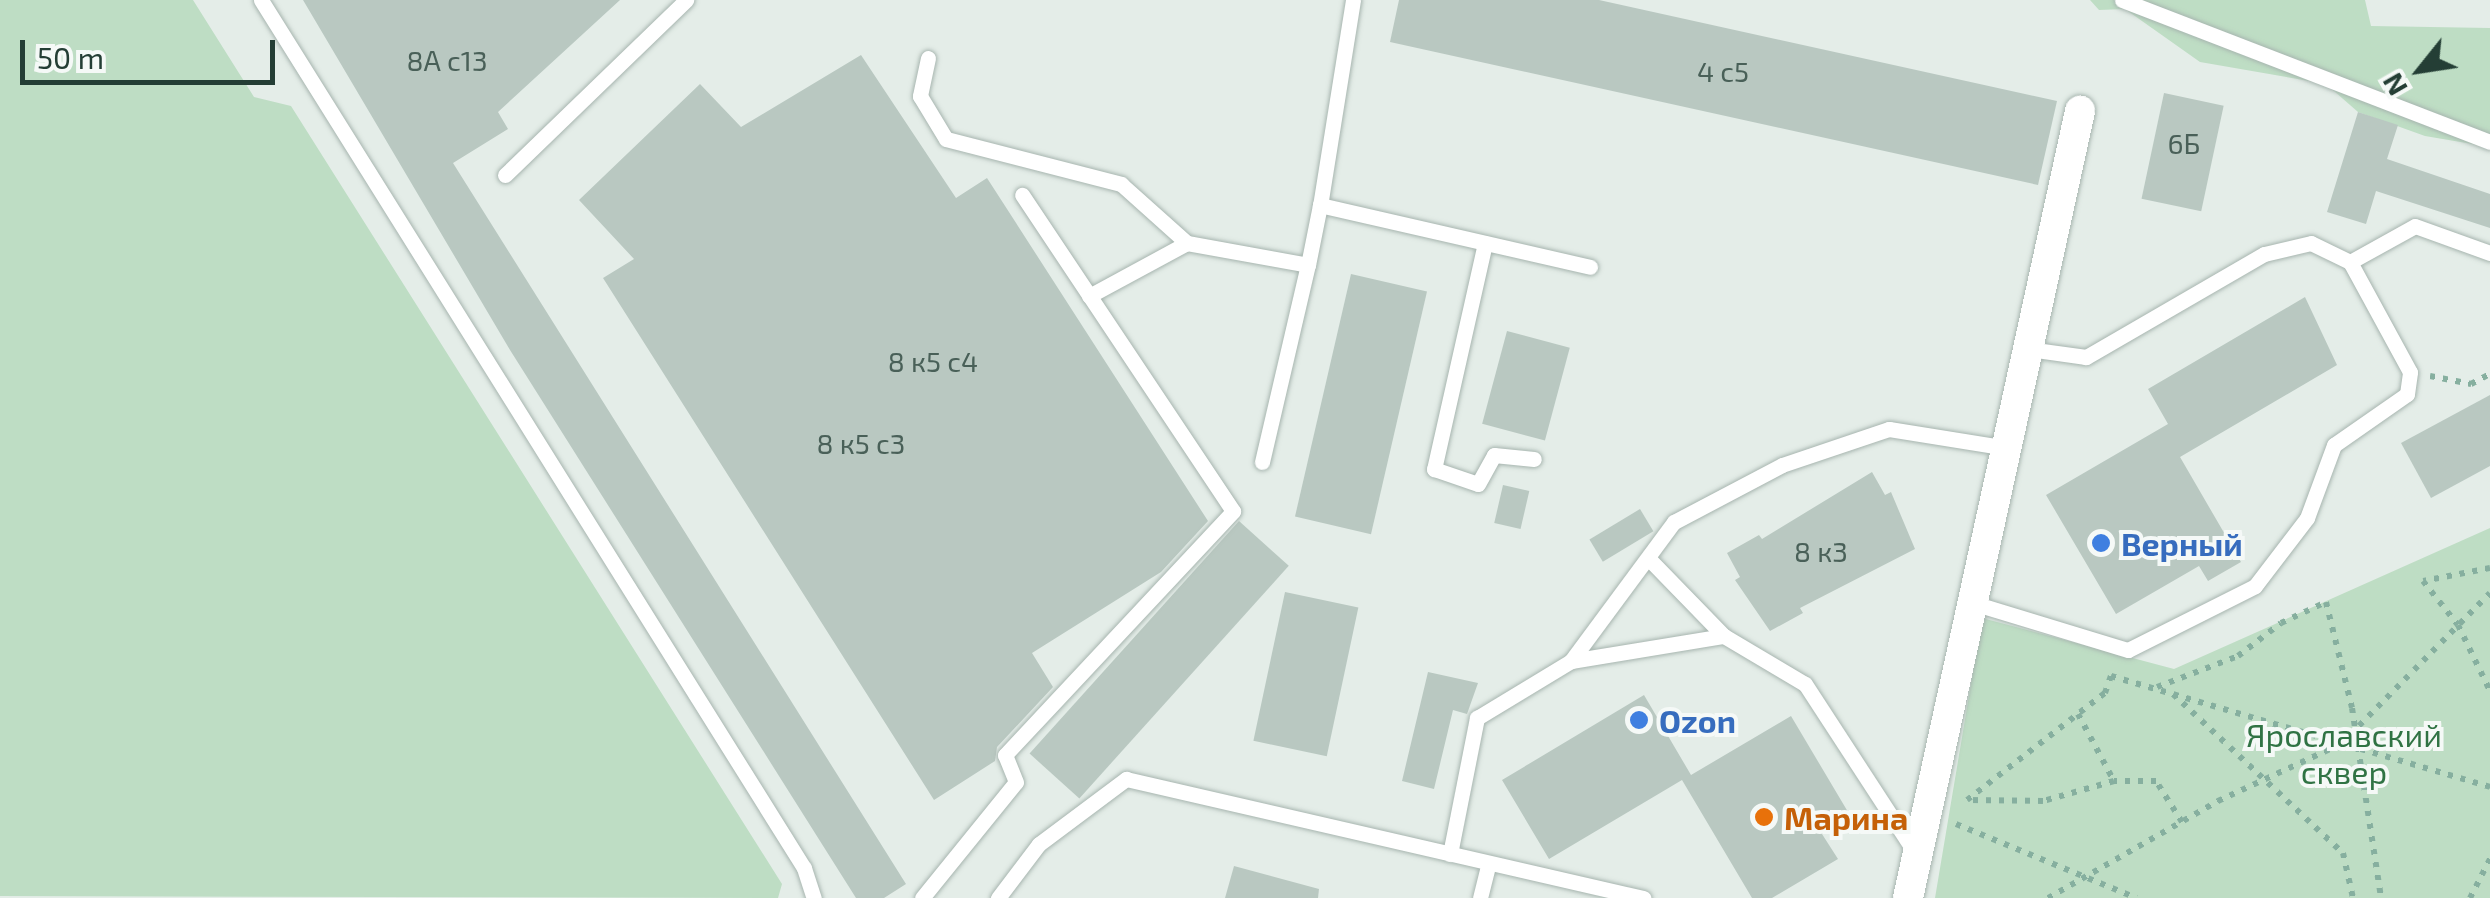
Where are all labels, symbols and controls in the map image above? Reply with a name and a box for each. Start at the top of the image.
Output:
scale bar [25,20,280,82]
north arrow [2370,20,2470,120]
text: 50 m [37,39,104,75]
house number: 8А с13 [406,43,488,77]
house number: 4 с5 [1697,54,1749,88]
text: N [2374,68,2414,102]
house number: 6Б [2168,126,2200,160]
house number: 8 к5 с4 [888,344,978,378]
house number: 8 к5 с3 [817,426,905,460]
place label: Верный [2121,524,2243,562]
marker: Верный [2090,532,2112,554]
house number: 8 к3 [1794,534,1848,568]
place label: Ozon [1659,701,1736,739]
marker: Ozon [1628,709,1650,731]
park label: Ярославский сквер [2246,716,2442,791]
place label: Марина [1784,798,1908,836]
marker: Марина [1753,806,1775,828]

